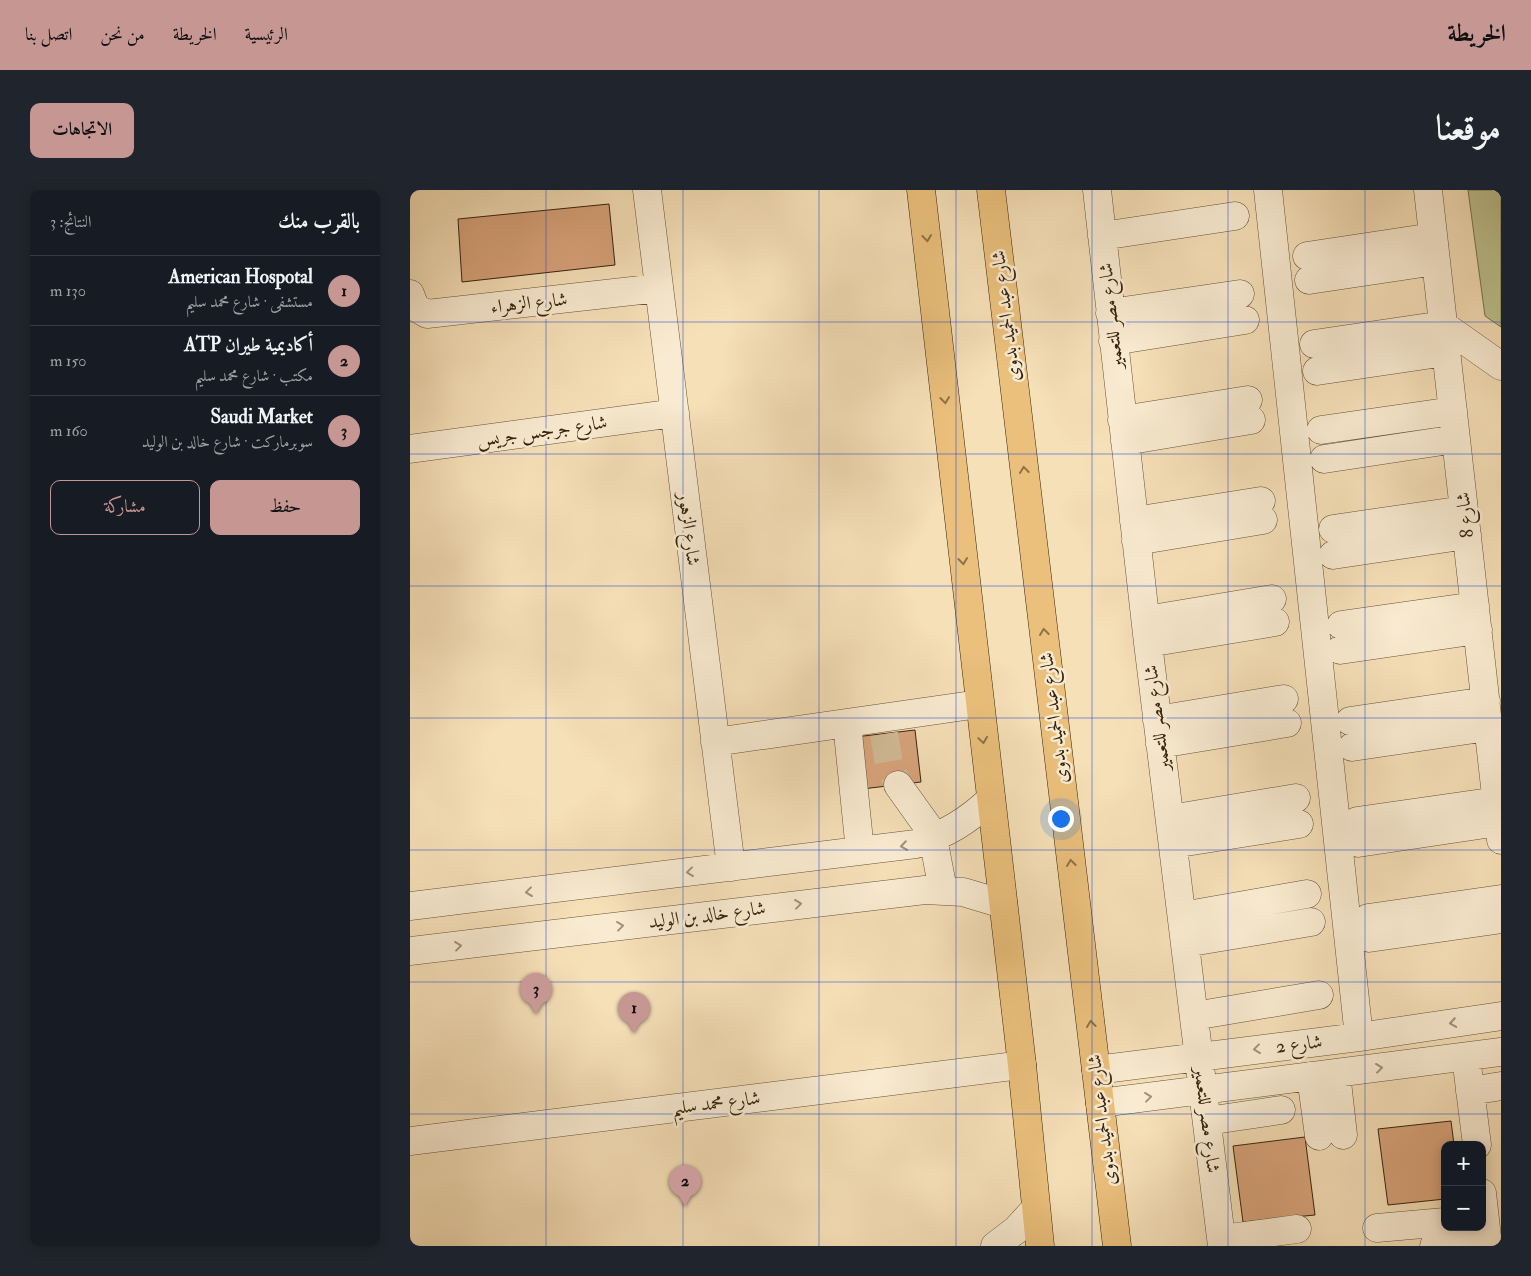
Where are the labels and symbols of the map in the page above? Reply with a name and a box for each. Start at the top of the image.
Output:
one-way arrow [921,235,932,243]
street label: شارع عبد الحميد بدوى [986,249,1029,383]
street label: شارع مصر للتعمير [1093,261,1132,372]
street label: شارع الزهراء [489,287,569,322]
one-way arrow [939,396,950,404]
street label: شارع جرجس جريس [475,410,609,455]
one-way arrow [1020,466,1030,475]
street label: شارع الزهور [669,489,705,567]
street label: شارع 8 [1451,491,1482,539]
one-way arrow [957,558,968,566]
one-way arrow [1039,627,1050,635]
street label: شارع عبد الحميد بدوى [1034,651,1077,785]
street label: شارع مصر للتعمير [1139,663,1179,774]
one-way arrow [978,736,988,745]
your location [1048,806,1074,832]
one-way arrow [899,840,908,850]
one-way arrow [1066,858,1077,866]
one-way arrow [686,866,694,877]
one-way arrow [525,886,533,897]
street label: شارع خالد بن الوليد [647,896,767,937]
one-way arrow [795,899,803,910]
one-way arrow [616,921,624,932]
one-way arrow [454,941,463,951]
pin: 3 [520,973,552,1014]
pin: 1 [618,992,650,1033]
one-way arrow [1448,1017,1456,1028]
one-way arrow [1086,1020,1097,1028]
street label: شارع 2 [1274,1029,1324,1062]
one-way arrow [1253,1043,1261,1054]
street label: شارع عبد الحميد بدوى [1082,1053,1125,1187]
one-way arrow [1375,1063,1383,1074]
street label: شارع مصر للتعمير [1185,1064,1225,1175]
street label: شارع محمد سليم [670,1086,762,1127]
one-way arrow [1145,1092,1153,1103]
pin: 2 [669,1165,701,1206]

